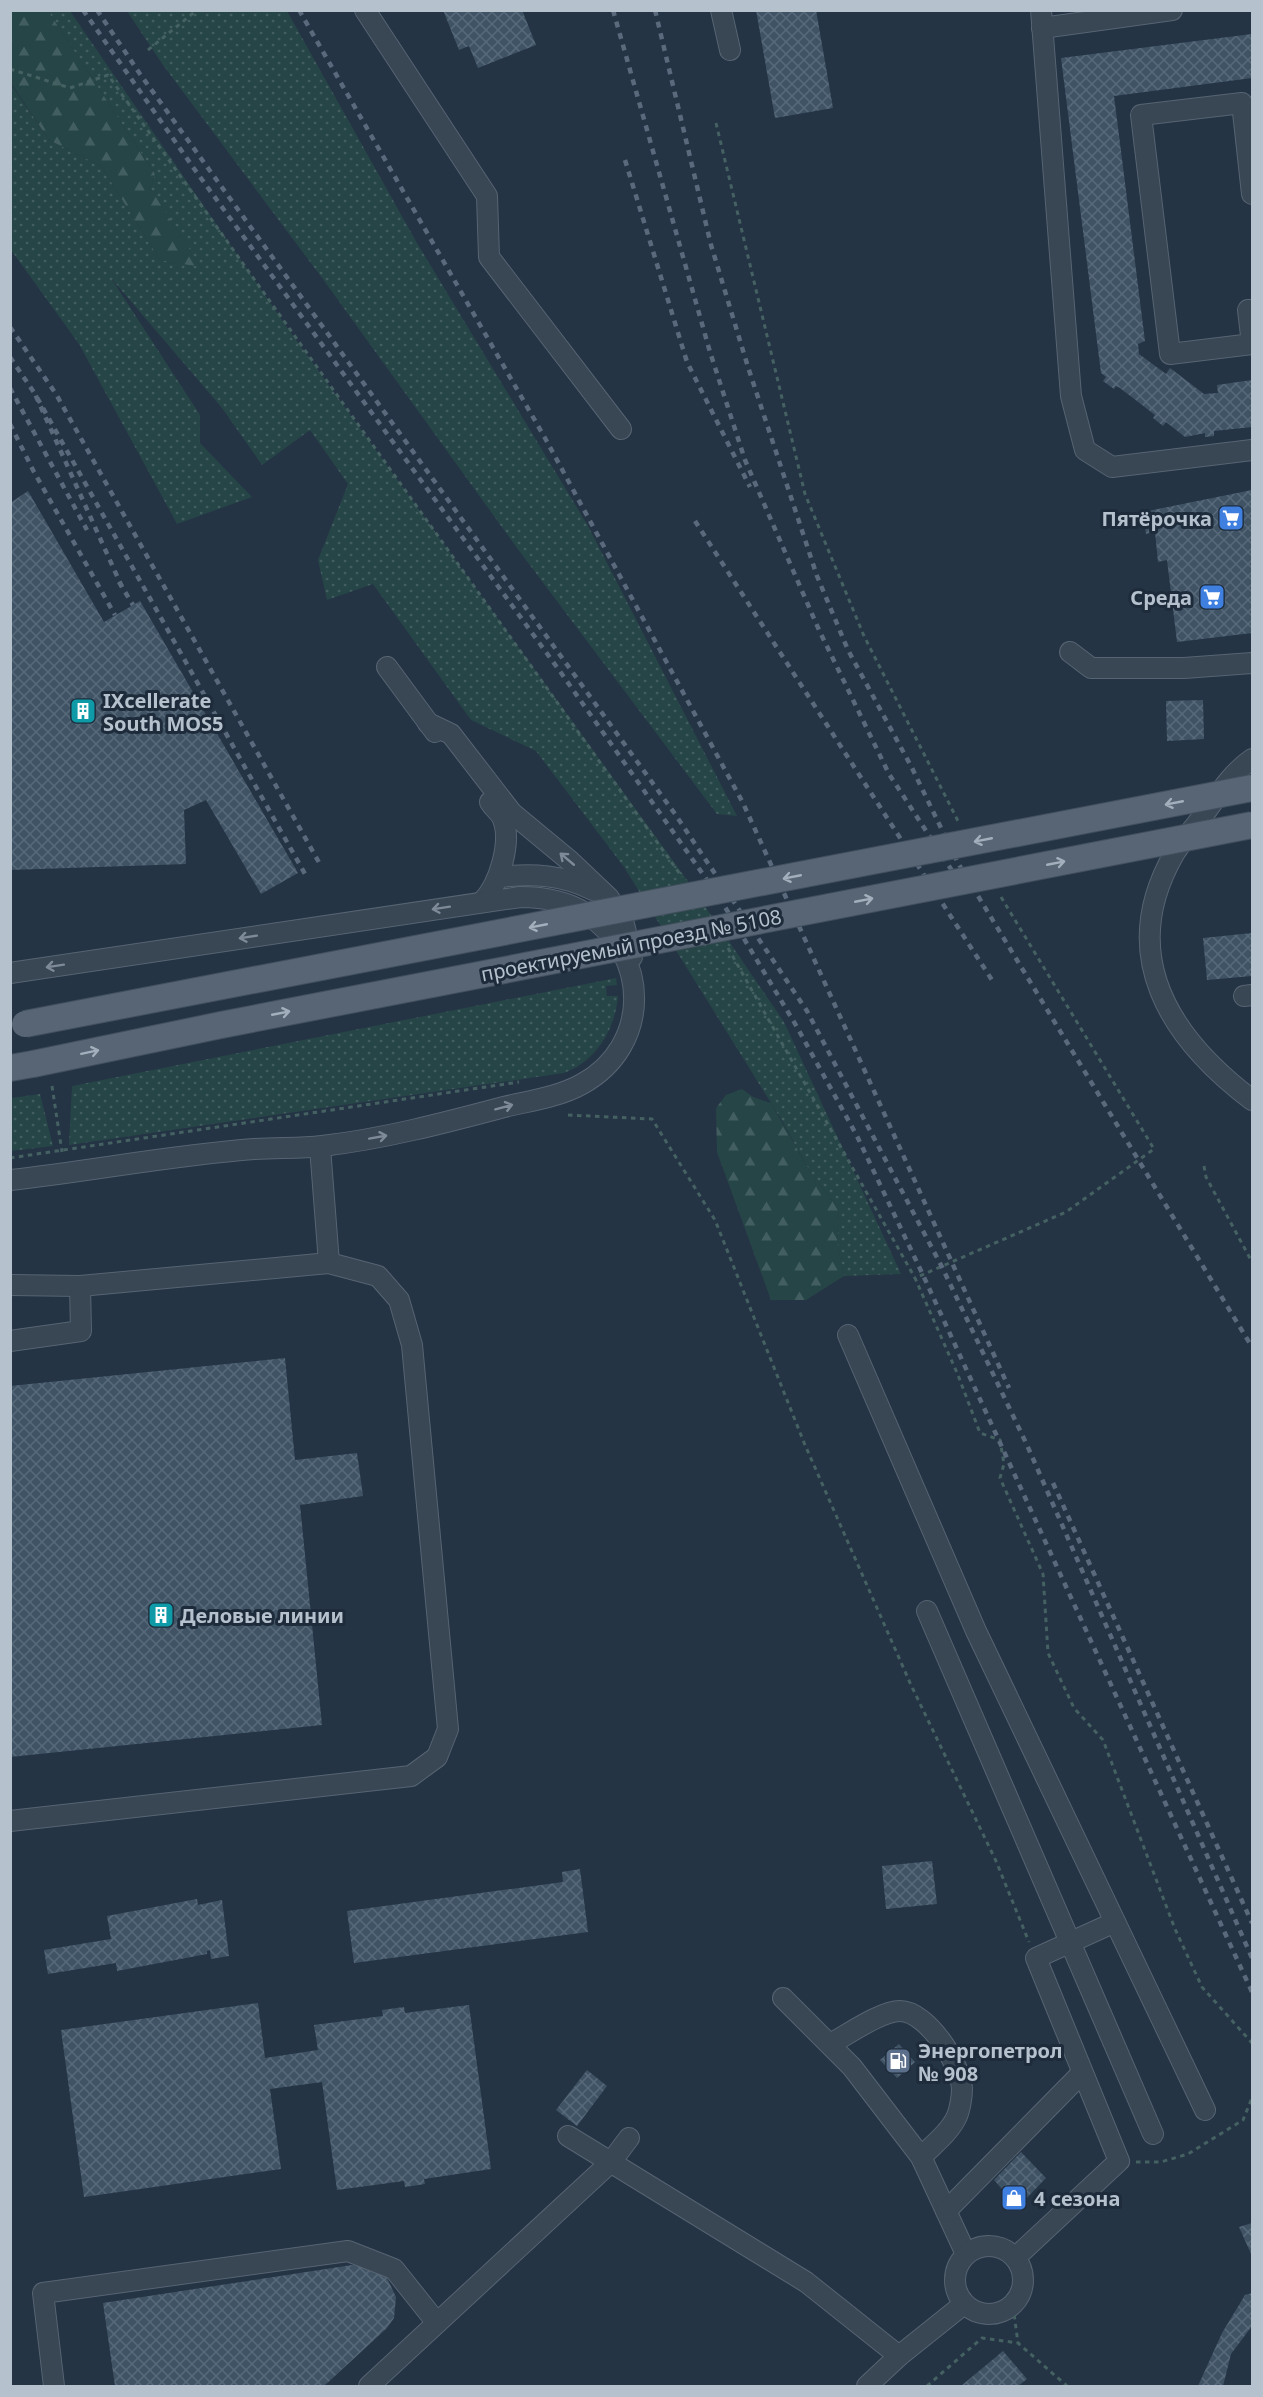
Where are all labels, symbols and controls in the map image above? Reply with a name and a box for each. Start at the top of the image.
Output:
supermarket icon: Пятёрочка [1216,503,1246,533]
place label: Пятёрочка [1102,505,1212,532]
supermarket icon: Среда [1197,582,1227,612]
place label: Среда [1130,584,1192,611]
place label: IXcellerate South MOS5 [103,687,224,737]
building icon: IXcellerate South MOS5 [68,696,98,726]
one-way arrow [1165,798,1185,809]
one-way arrow [974,835,993,846]
one-way arrow [559,852,575,865]
one-way arrow [1045,857,1065,868]
one-way arrow [782,872,802,883]
one-way arrow [854,894,873,905]
one-way arrow [432,903,451,914]
street label: проектируемый проезд № 5108 [478,903,784,987]
one-way arrow [529,921,549,932]
one-way arrow [239,932,258,943]
one-way arrow [46,961,66,972]
one-way arrow [271,1007,290,1018]
one-way arrow [80,1046,99,1057]
one-way arrow [494,1101,513,1113]
one-way arrow [368,1131,387,1142]
building icon: Деловые линии [146,1600,176,1630]
place label: Деловые линии [180,1602,344,1629]
place label: Энергопетрол № 908 [918,2037,1063,2087]
fuel station icon: Энергопетрол № 908 [883,2046,913,2076]
shop icon: 4 сезона [999,2183,1029,2213]
place label: 4 сезона [1034,2185,1120,2212]

